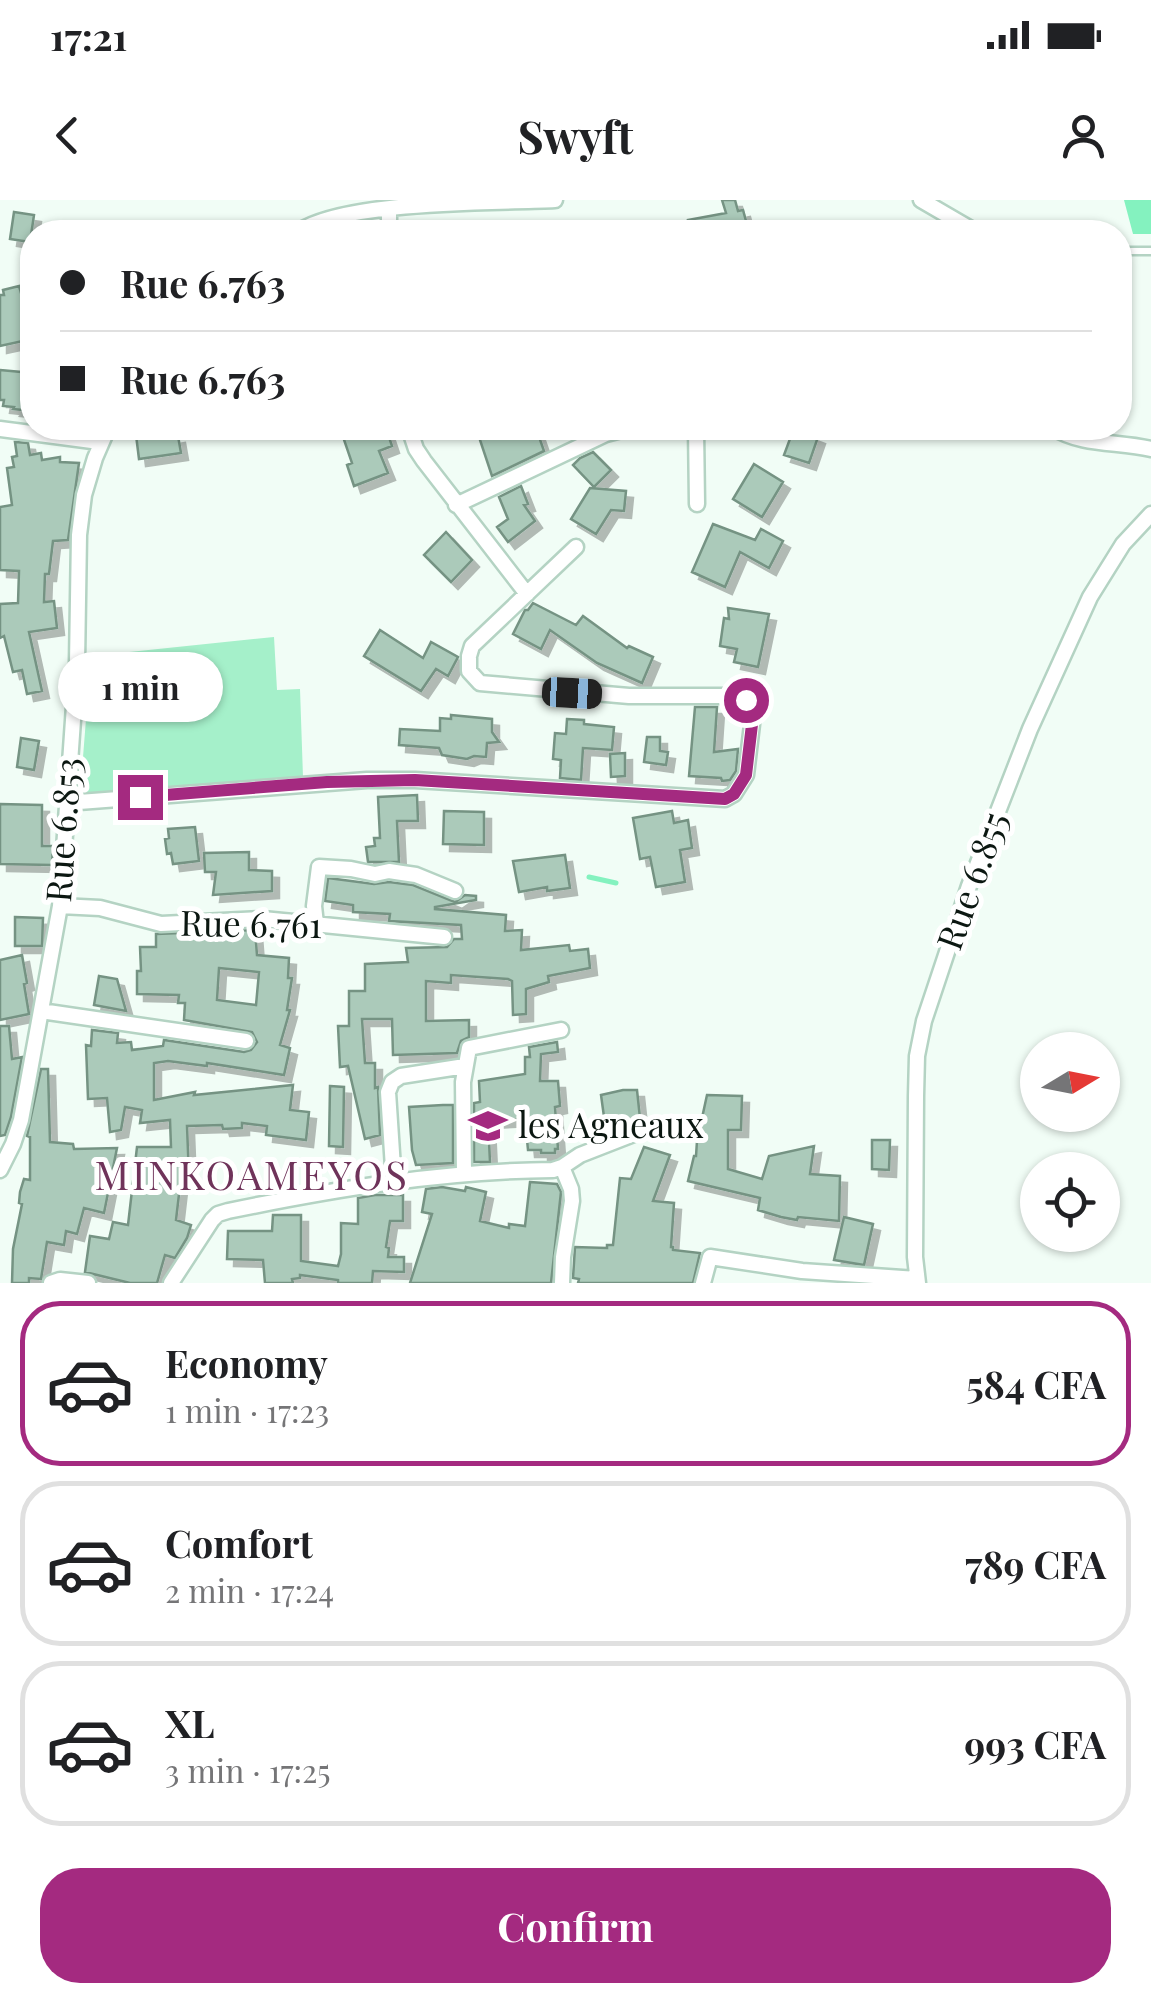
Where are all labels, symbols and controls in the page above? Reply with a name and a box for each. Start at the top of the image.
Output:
text: 17:21 [50,10,127,61]
text: Swyft [518,105,633,165]
icon: back [40,108,95,163]
icon: person [1056,108,1111,163]
text: Rue 6.763 [120,257,285,308]
text: Rue 6.763 [120,353,285,404]
callout: 1 min [58,652,222,722]
text: 1 min [101,665,180,708]
car [541,676,603,710]
route start [724,678,769,723]
street label: Rue 6.853 [33,756,90,904]
route end [118,775,163,820]
street label: Rue 6.855 [924,805,1017,956]
street label: Rue 6.761 [180,898,322,947]
north arrow [1020,1032,1120,1132]
map controls [1020,1032,1120,1252]
place label: les Agneaux [518,1100,704,1147]
school or university icon: les Agneaux [467,1105,509,1147]
district label: MINKOAMEYOS [95,1147,409,1200]
button: locate [1020,1152,1120,1252]
text: Economy [165,1337,328,1388]
icon: car [45,1339,135,1429]
text: 584 CFA [966,1358,1106,1409]
text: 1 min · 17:23 [165,1388,329,1431]
text: Comfort [165,1517,313,1568]
icon: car [45,1519,135,1609]
text: 789 CFA [965,1538,1106,1589]
text: 2 min · 17:24 [165,1568,334,1611]
text: XL [165,1697,214,1748]
icon: car [45,1699,135,1789]
text: 993 CFA [964,1718,1106,1769]
text: 3 min · 17:25 [165,1748,331,1791]
button: Confirm [40,1868,1111,1983]

